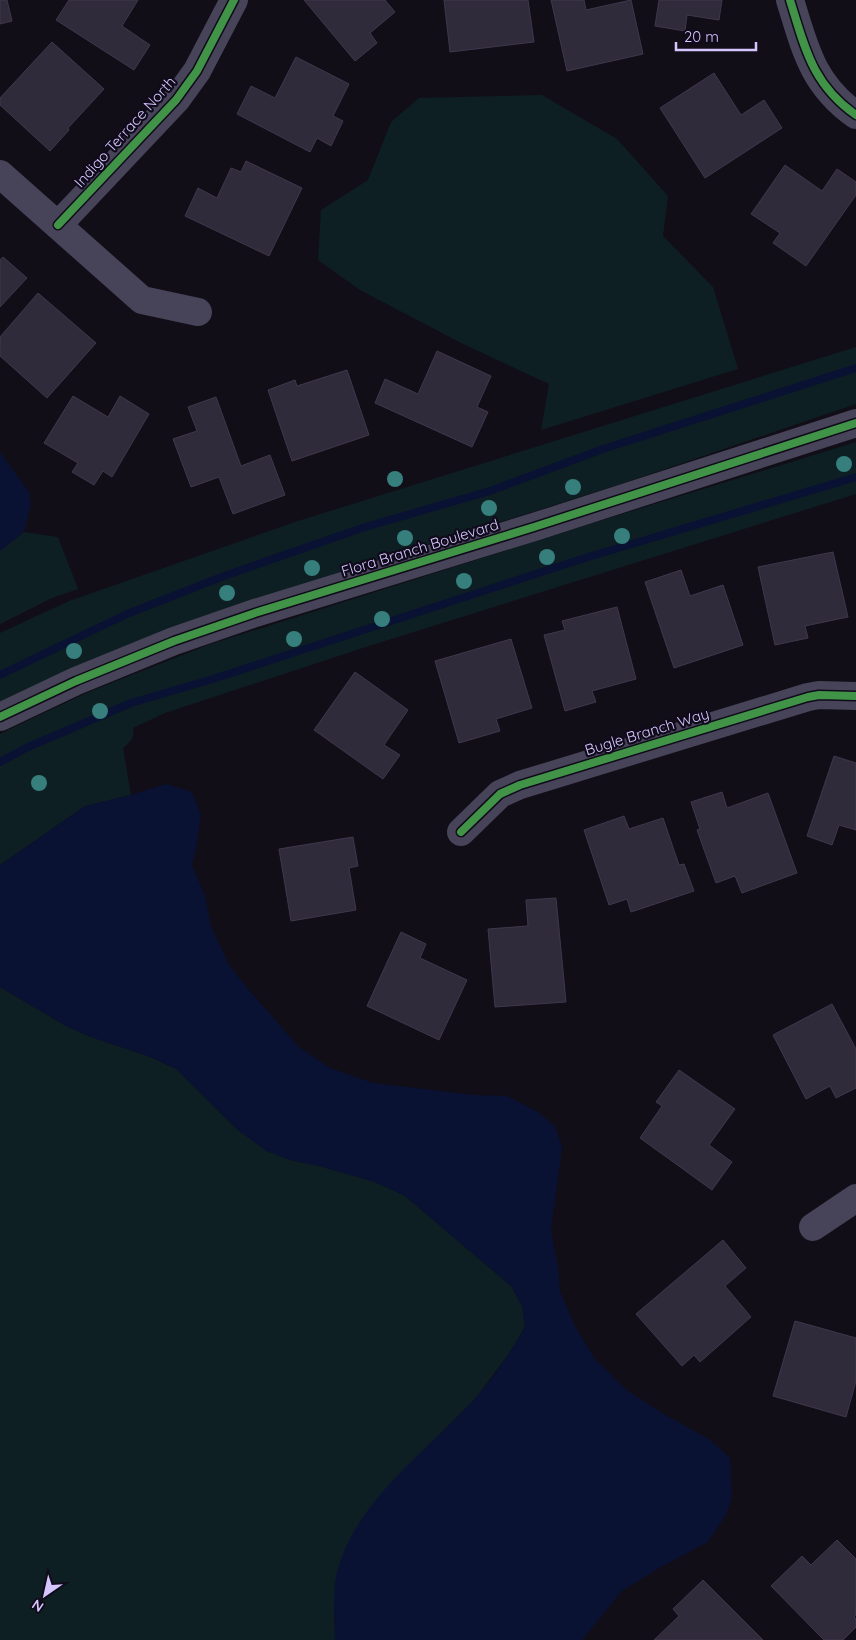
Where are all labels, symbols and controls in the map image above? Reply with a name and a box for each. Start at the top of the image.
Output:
scale bar [676,20,756,52]
text: 20 m [684,27,719,46]
street label: Indigo Terrace North [70,72,179,191]
street label: Flora Branch Boulevard [339,515,501,581]
street label: Bugle Branch Way [582,704,711,759]
north arrow [20,1570,70,1620]
text: N [28,1595,47,1616]

